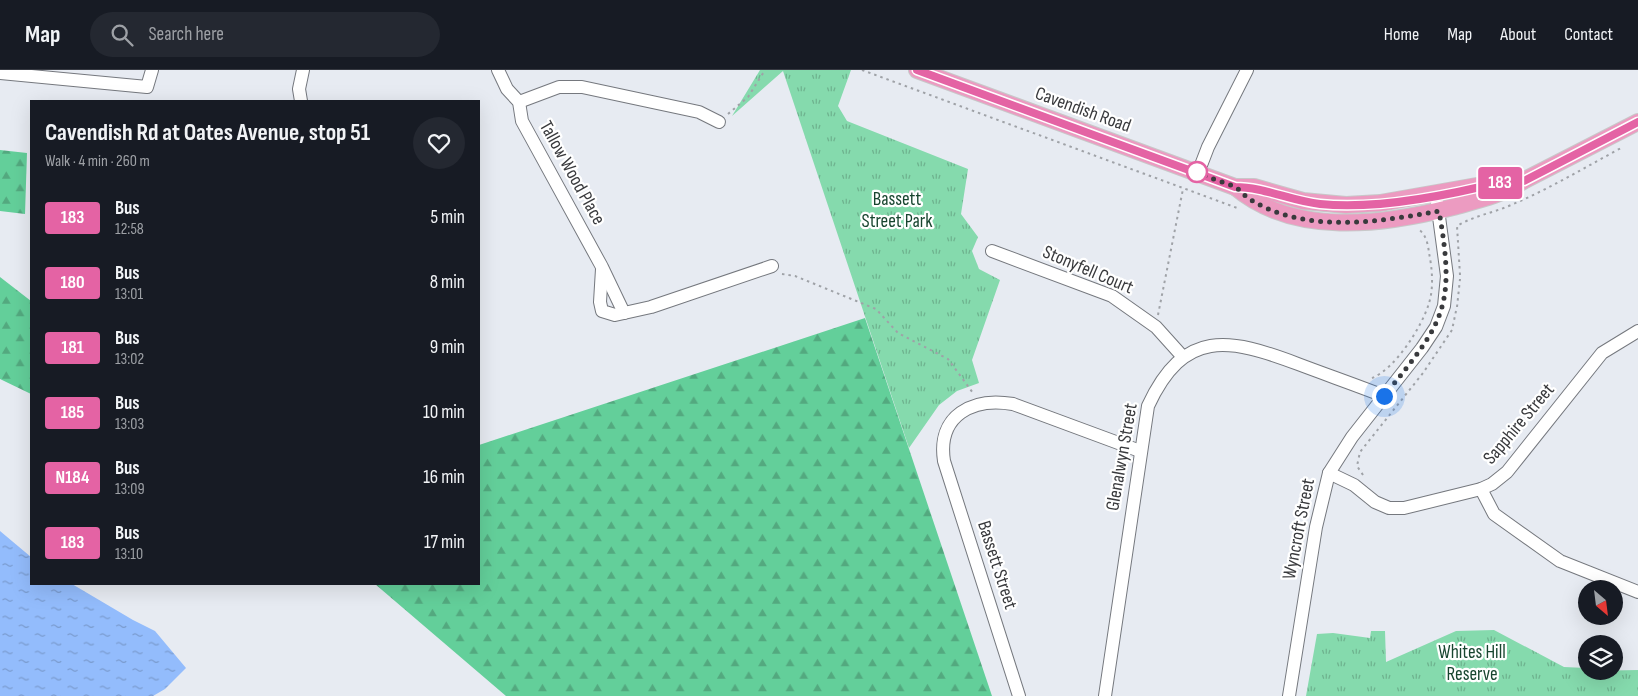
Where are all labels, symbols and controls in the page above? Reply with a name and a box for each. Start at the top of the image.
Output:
search box [90,12,440,57]
text: Map [25,20,60,49]
icon: search [108,21,136,49]
text: Search here [148,23,224,46]
text: Home [1384,24,1419,45]
text: Map [1447,24,1472,45]
text: About [1500,24,1536,45]
text: Contact [1564,24,1613,45]
street label: Cavendish Road [1032,82,1134,138]
button: heart [413,117,465,169]
street label: Tallow Wood Place [534,117,610,229]
text: Cavendish Rd at Oates Avenue, stop 51 [45,118,370,147]
text: Walk · 4 min · 260 m [45,152,150,171]
unlabelled marker [1186,161,1208,183]
line badge: 183 [1471,167,1529,199]
text: 183 [1488,172,1512,193]
park label: Bassett Street Park [862,188,933,233]
text: Bus [115,197,140,220]
text: 5 min [430,206,465,229]
text: 183 [61,207,84,228]
text: 12:58 [115,220,144,239]
street label: Stonyfell Court [1039,241,1137,299]
text: Bus [115,262,140,285]
text: 8 min [430,271,465,294]
text: 180 [60,272,85,293]
text: 13:01 [115,285,143,304]
text: Bus [115,327,140,350]
text: 9 min [430,336,465,359]
text: 181 [61,337,84,358]
text: 13:02 [115,350,144,369]
street label: Sapphire Street [1478,379,1560,469]
your location [1372,384,1397,409]
text: Bus [115,392,140,415]
text: 10 min [423,401,465,424]
street label: Glenalwyn Street [1101,401,1143,513]
text: 185 [61,402,84,423]
text: 13:03 [115,415,144,434]
text: Bus [115,457,140,480]
text: 16 min [423,466,465,489]
text: N184 [56,467,89,488]
street label: Wyncroft Street [1278,476,1320,582]
text: 13:09 [115,480,145,499]
street label: Bassett Street [972,518,1022,612]
text: Bus [115,522,140,545]
text: 17 min [424,531,465,554]
text: 183 [61,532,84,553]
text: 13:10 [115,545,143,564]
north arrow [1578,580,1622,625]
map controls [1578,580,1623,680]
button: layers [1578,635,1623,680]
park label: Whites Hill Reserve [1438,641,1506,686]

